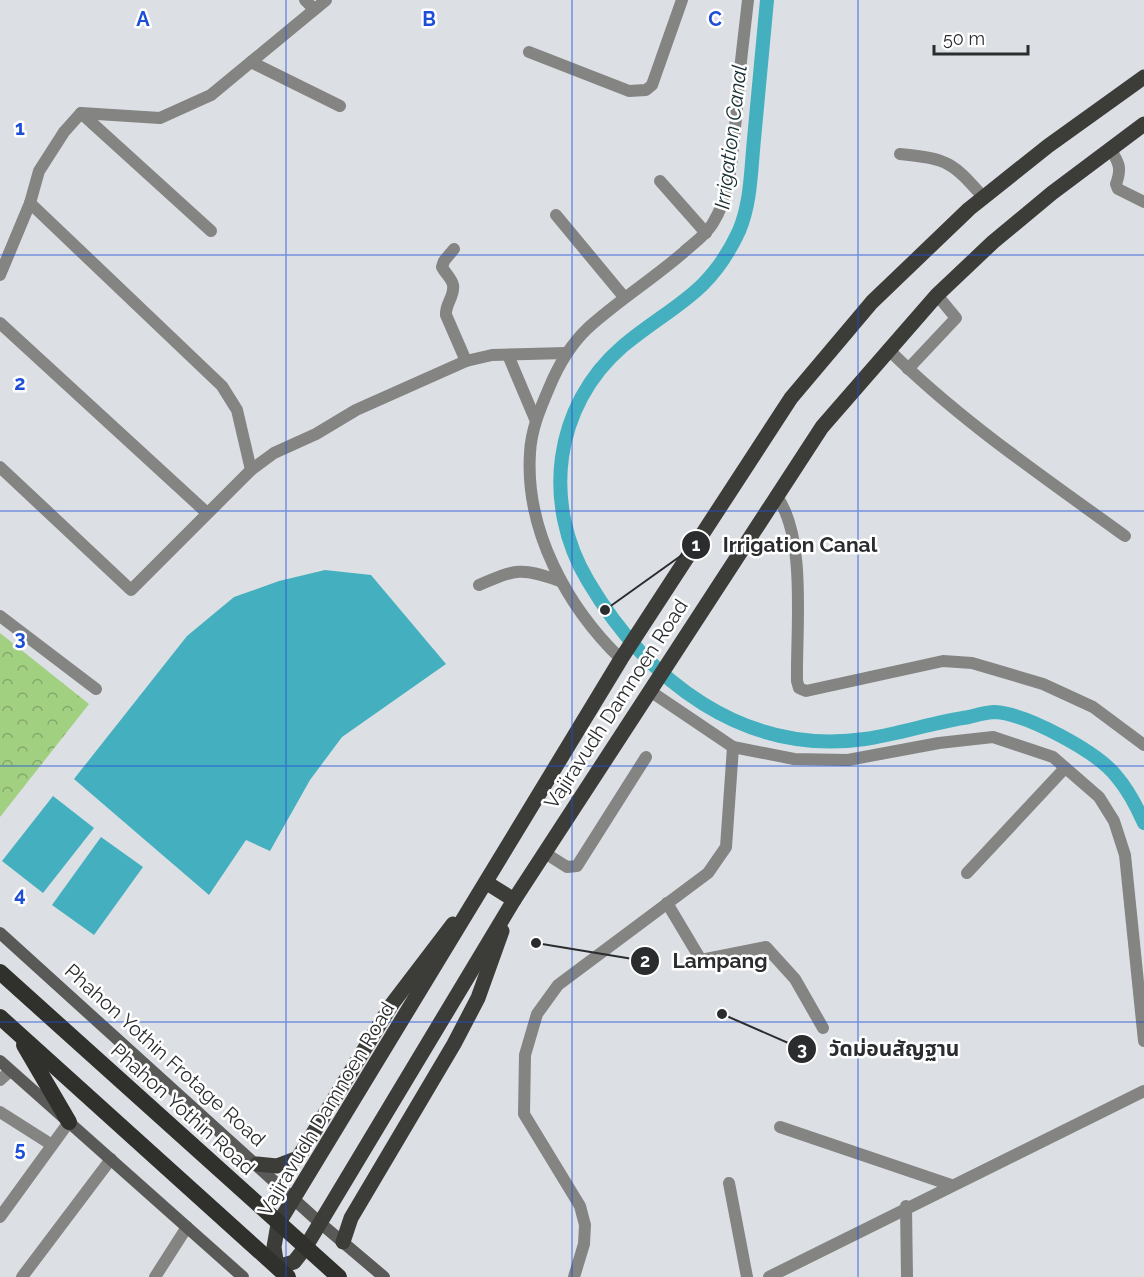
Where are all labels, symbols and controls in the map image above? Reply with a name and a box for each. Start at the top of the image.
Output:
text: A [136,7,150,31]
text: B [422,7,436,31]
text: C [708,7,722,31]
scale bar [934,18,1028,56]
text: 50 m [943,28,985,49]
water label: Irrigation Canal [709,63,752,211]
text: 1 [15,116,25,140]
text: 2 [14,371,26,395]
callout: Irrigation Canal [681,525,889,564]
text: Irrigation Canal [723,532,878,557]
text: 1 [692,534,701,555]
street label: Vajiravudh Damnoen Road [539,595,693,813]
text: 3 [14,626,26,650]
text: 4 [14,882,26,906]
callout: Lampang [630,941,779,980]
text: Lampang [672,948,768,973]
text: 2 [640,950,650,971]
street label: Phahon Yothin Frotage Road [60,959,270,1151]
street label: Vajiravudh Damnoen Road [253,998,399,1220]
callout: วัดม่อนสัญฐาน [787,1029,971,1068]
text: วัดม่อนสัญฐาน [829,1036,959,1061]
street label: Phahon Yothin Road [106,1038,260,1180]
text: 3 [797,1038,807,1059]
text: 5 [14,1137,26,1161]

